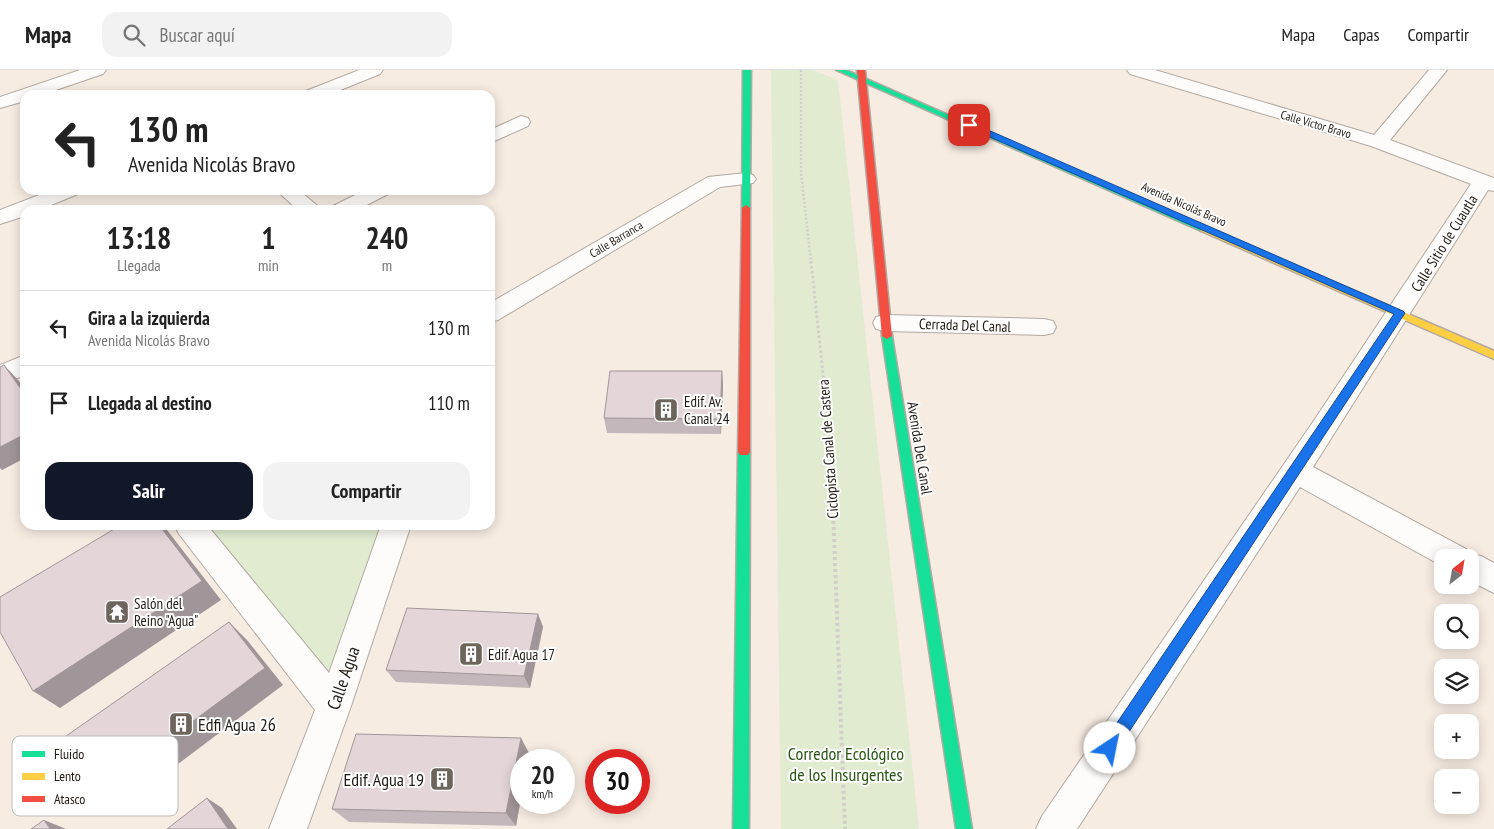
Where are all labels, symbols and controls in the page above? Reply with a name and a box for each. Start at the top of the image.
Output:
search box [102,12,452,57]
text: Mapa [25,19,72,50]
icon: search [120,21,148,49]
text: Buscar aquí [160,23,235,47]
text: Mapa [1282,23,1315,46]
text: Capas [1343,23,1380,46]
text: Compartir [1408,23,1469,46]
pin [948,104,990,146]
text: 130 m [128,106,209,152]
street label: Calle Víctor Bravo [1279,107,1353,141]
icon: left [45,110,110,175]
icon: arrive [955,111,983,139]
text: Avenida Nicolás Bravo [128,150,296,178]
street label: Avenida Nicolás Bravo [1139,179,1229,229]
street label: Calle Sitio de Cuautla [1407,191,1481,295]
street label: Calle Barranca [587,217,645,261]
text: 13:18 [107,218,171,257]
text: 1 [261,218,276,257]
text: 240 [365,218,408,257]
text: Llegada [117,255,161,275]
text: min [258,255,279,275]
text: m [382,255,392,275]
text: Gira a la izquierda [88,306,210,330]
icon: left [45,314,73,342]
street label: Cerrada Del Canal [919,314,1012,336]
text: 130 m [428,316,470,340]
text: Avenida Nicolás Bravo [88,330,210,350]
street label: Ciclopista Canal de Castera [814,379,842,519]
icon: arrive [45,389,73,417]
text: Llegada al destino [88,391,212,415]
text: 110 m [428,391,470,415]
place label: Edif. Av. Canal 24 [684,392,730,428]
building icon: Edif. Av. Canal 24 [653,397,679,423]
street label: Avenida Del Canal [903,400,937,496]
button: Salir [45,462,253,520]
button: Compartir [263,462,470,520]
north arrow [1434,549,1479,594]
map controls [1434,549,1479,814]
place label: Salón del Reino "Agua" [134,594,198,630]
temple icon: Salón del Reino "Agua" [104,599,130,625]
button: search [1434,604,1479,649]
building icon: Edif. Agua 17 [458,641,484,667]
street label: Calle Agua [321,643,365,713]
place label: Edif. Agua 17 [488,645,555,664]
button: layers [1434,659,1479,704]
building icon: Edfi Agua 26 [168,711,194,737]
place label: Edfi Agua 26 [198,713,276,736]
button: + [1434,714,1479,759]
position arrow [1083,721,1135,773]
legend [12,736,178,816]
park label: Corredor Ecológico de los Insurgentes [788,742,904,786]
text: Fluido [54,745,84,763]
speed limit sign: 30 [585,749,650,814]
text: 20 [531,759,554,791]
building icon: Edif. Agua 19 [429,766,455,792]
text: Lento [54,767,81,785]
place label: Edif. Agua 19 [344,768,424,791]
button: − [1434,769,1479,814]
text: km/h [532,786,553,801]
text: Atasco [54,790,85,808]

